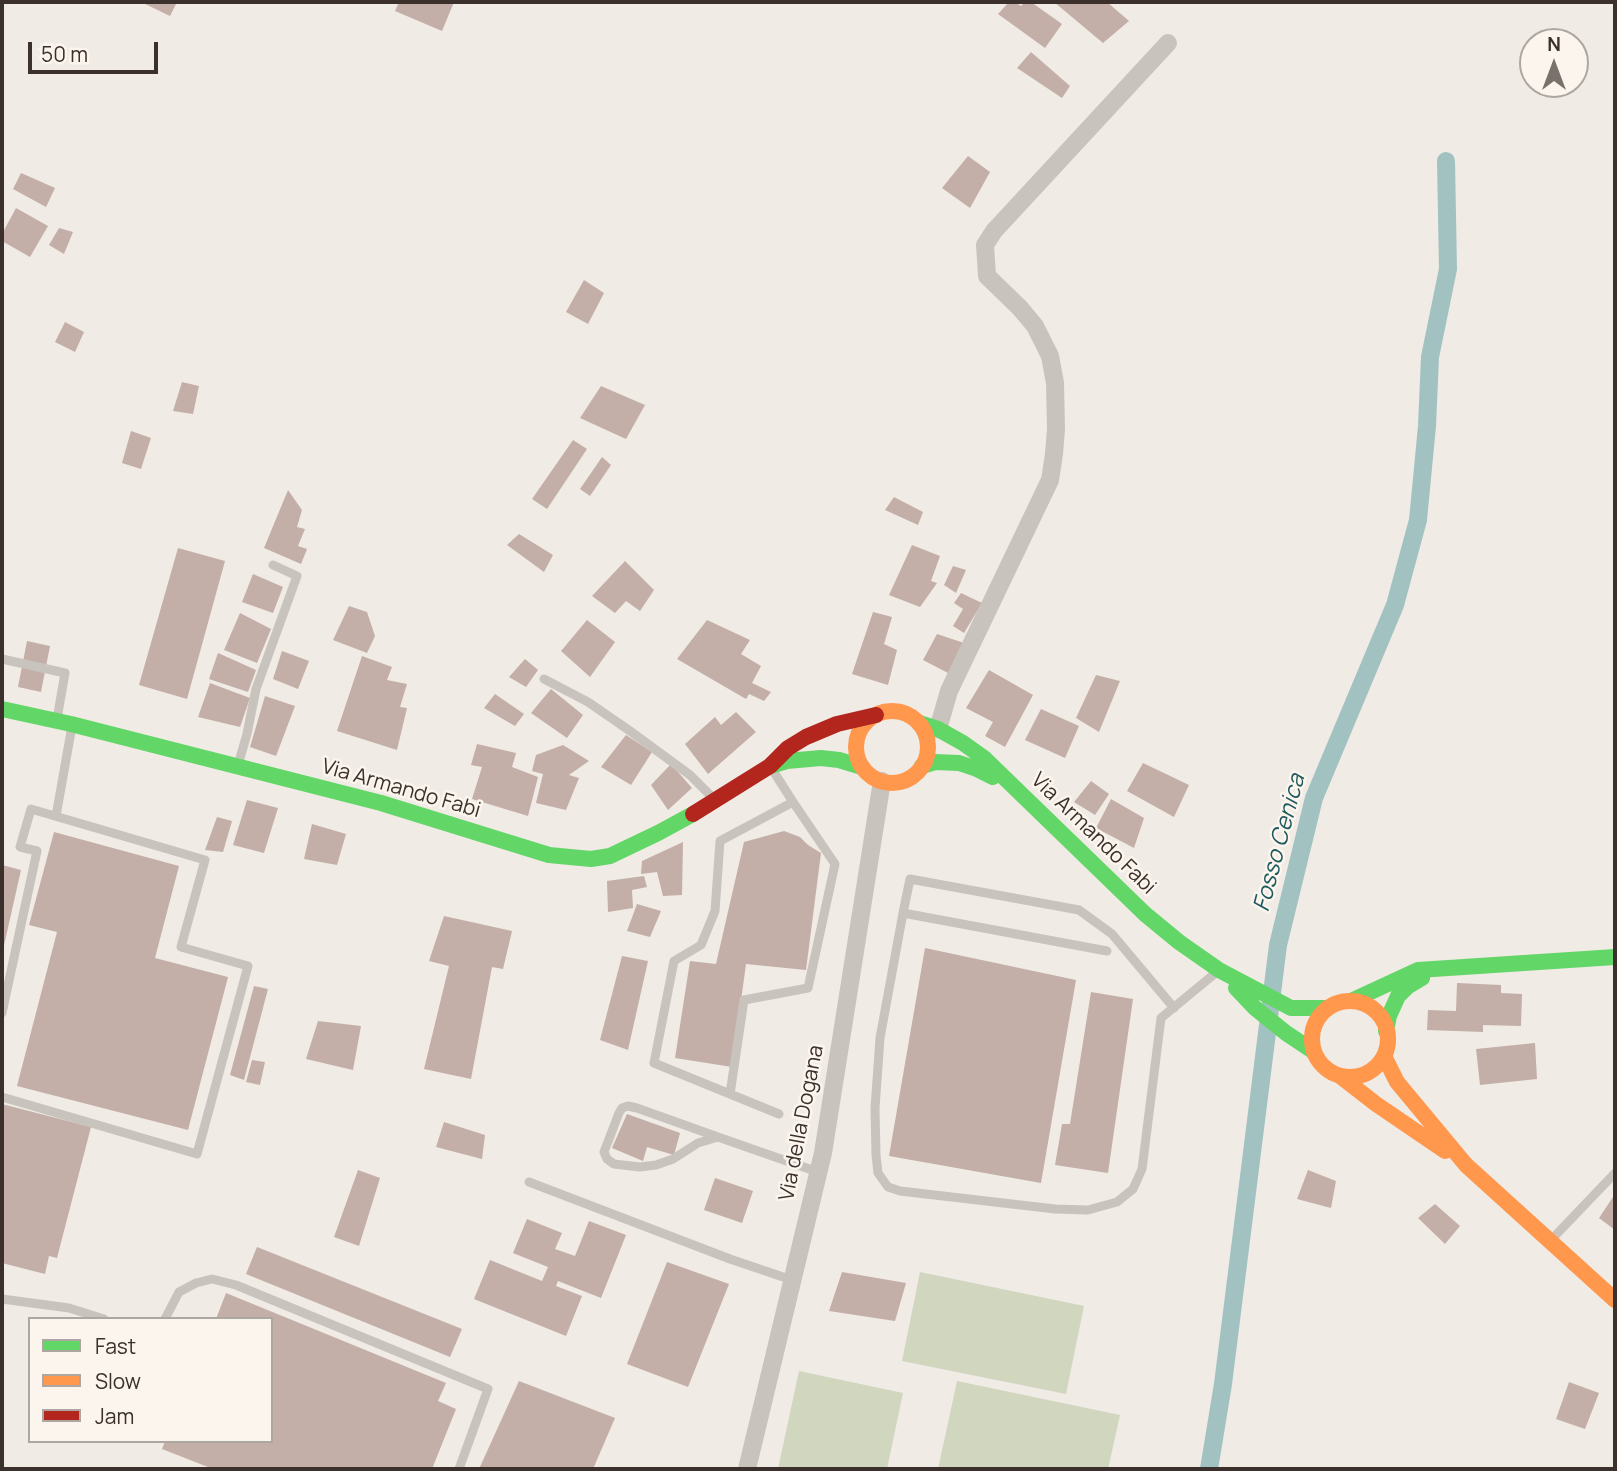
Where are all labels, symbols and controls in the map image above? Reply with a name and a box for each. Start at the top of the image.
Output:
scale bar [32,28,161,72]
north arrow [1519,28,1589,98]
text: N [1547,31,1561,57]
text: 50 m [41,40,88,68]
street label: Via Armando Fabi [319,754,483,824]
street label: Via Armando Fabi [1025,768,1161,900]
water label: Fosso Cenica [1248,771,1312,915]
street label: Via della Dogana [775,1043,829,1203]
legend [28,1317,273,1443]
text: Fast [95,1332,136,1360]
text: Slow [95,1367,141,1395]
text: Jam [95,1402,134,1430]

